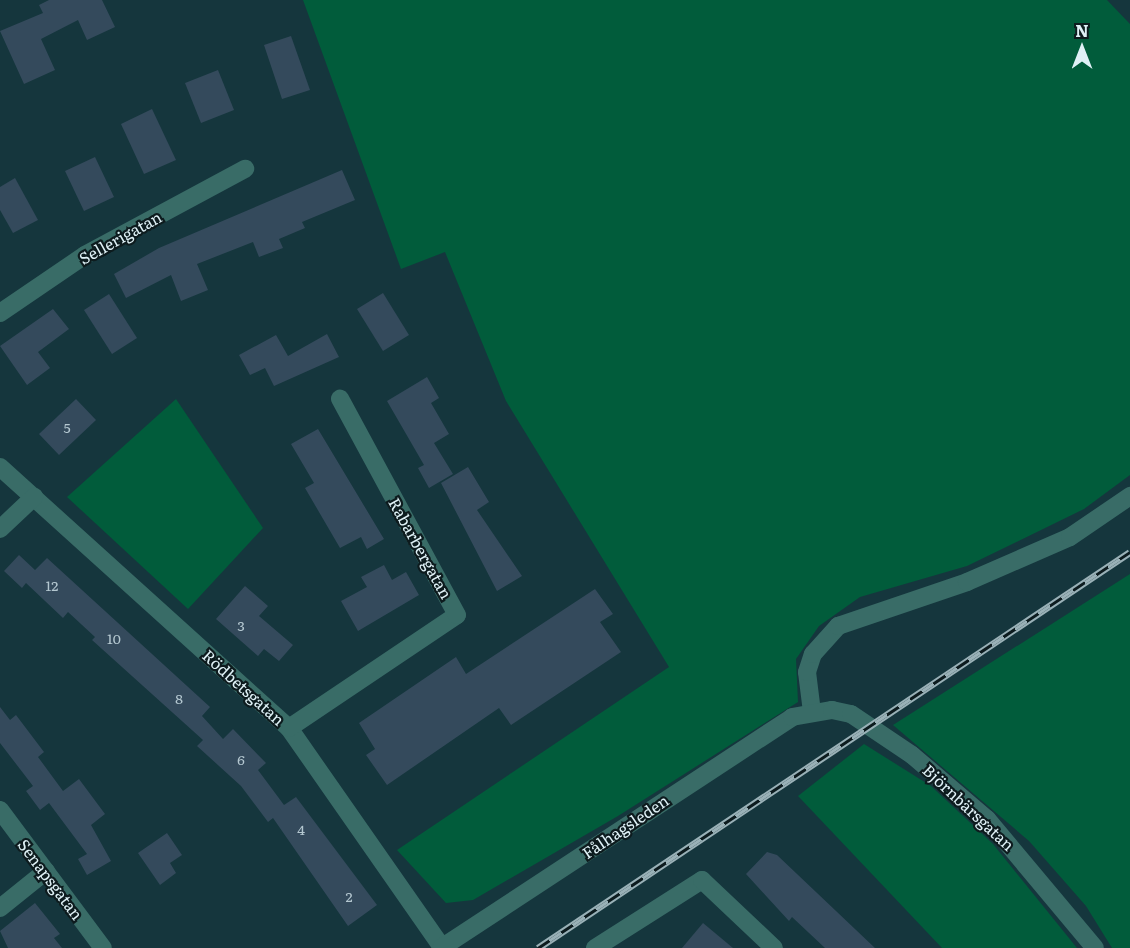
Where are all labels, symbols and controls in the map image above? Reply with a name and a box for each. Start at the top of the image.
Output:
north arrow [1052,18,1112,78]
text: N [1075,18,1089,42]
street label: Sellerigatan [75,206,165,268]
house number: 5 [63,419,71,435]
street label: Rabarbergatan [385,494,457,602]
house number: 12 [46,577,58,593]
house number: 3 [237,617,245,633]
house number: 10 [107,630,121,646]
street label: Rödbetsgatan [199,645,289,729]
house number: 8 [175,690,183,706]
house number: 6 [237,751,245,767]
street label: Björnbärsgatan [919,760,1019,854]
street label: Fålhagsleden [578,790,672,862]
house number: 4 [297,821,305,837]
street label: Senapsgatan [14,835,88,923]
house number: 2 [345,888,353,904]

